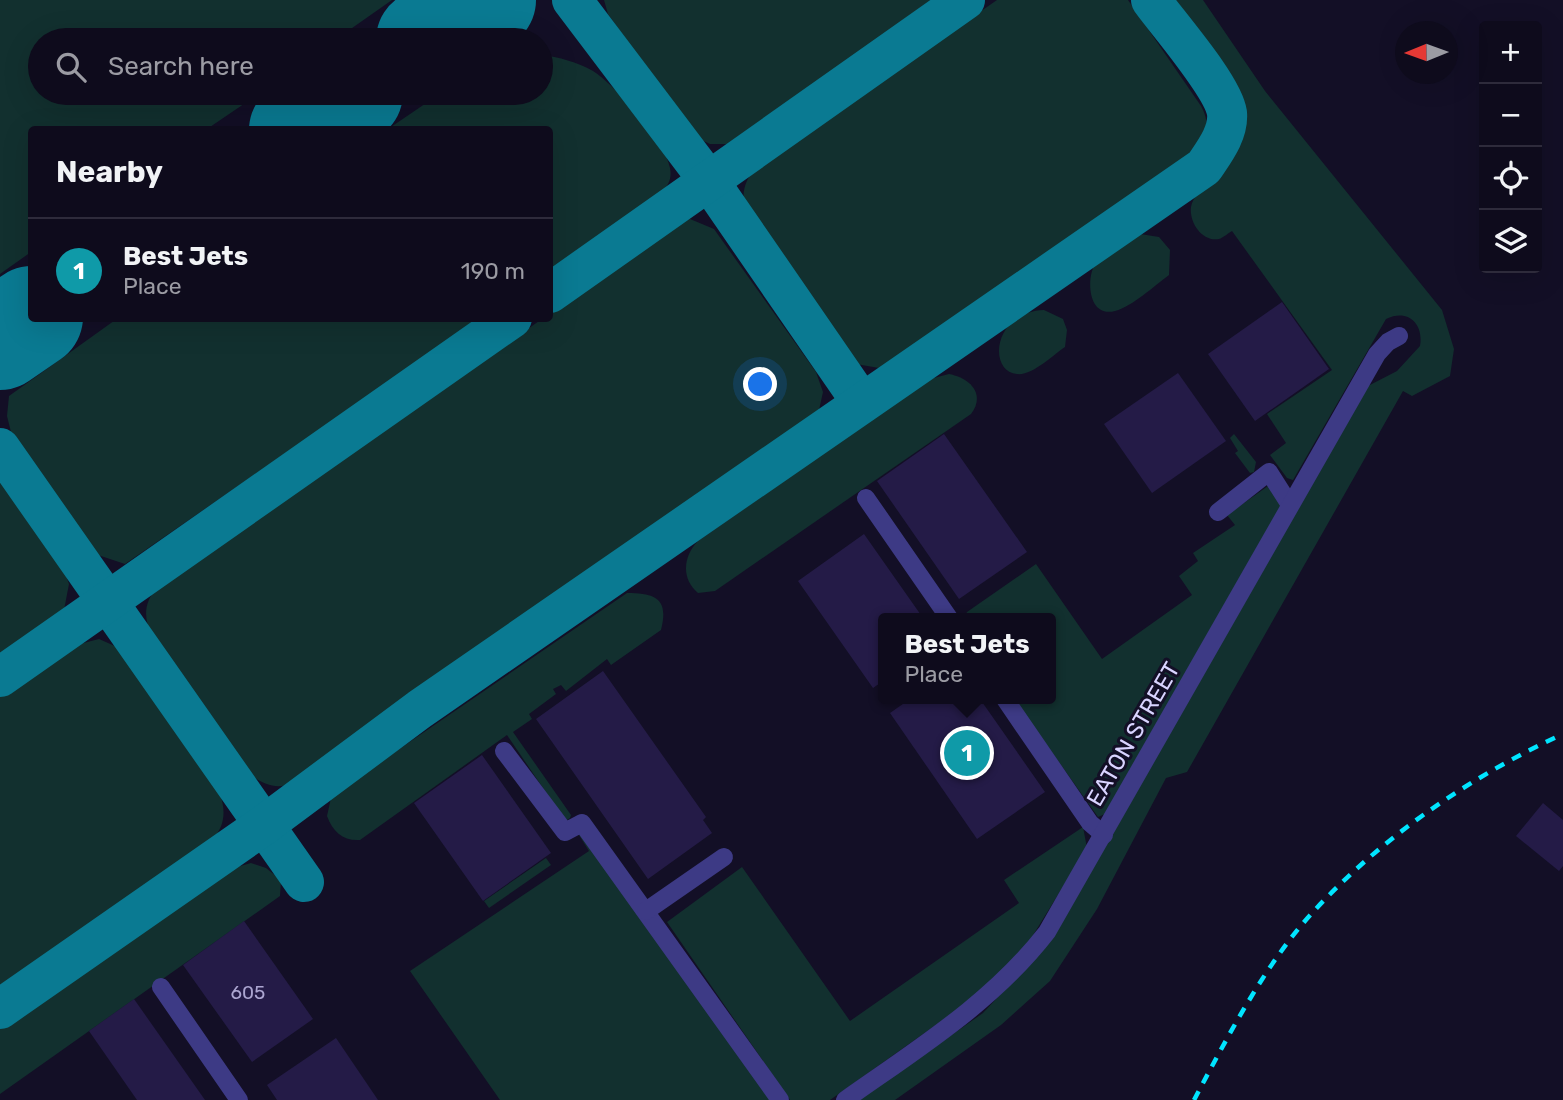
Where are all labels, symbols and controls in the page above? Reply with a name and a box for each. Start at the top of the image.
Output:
north arrow [1395,21,1458,84]
map controls [1479,21,1542,273]
button: + [1479,21,1542,84]
search box [28,28,553,105]
icon: search [52,48,90,86]
text: Search here [108,51,254,82]
button: − [1479,84,1542,147]
button: locate [1479,147,1542,210]
text: Nearby [56,154,163,190]
button: layers [1479,210,1542,273]
text: Best Jets [123,241,248,272]
text: 1 [73,257,85,285]
text: 190 m [461,257,525,285]
text: Place [123,272,182,300]
your location [743,367,777,401]
popup [878,613,1056,704]
text: Best Jets [904,629,1030,660]
street label: EATON STREET [1080,657,1186,811]
text: Place [904,660,963,688]
pin: 1 [944,727,990,779]
house number: 605 [231,981,265,1004]

